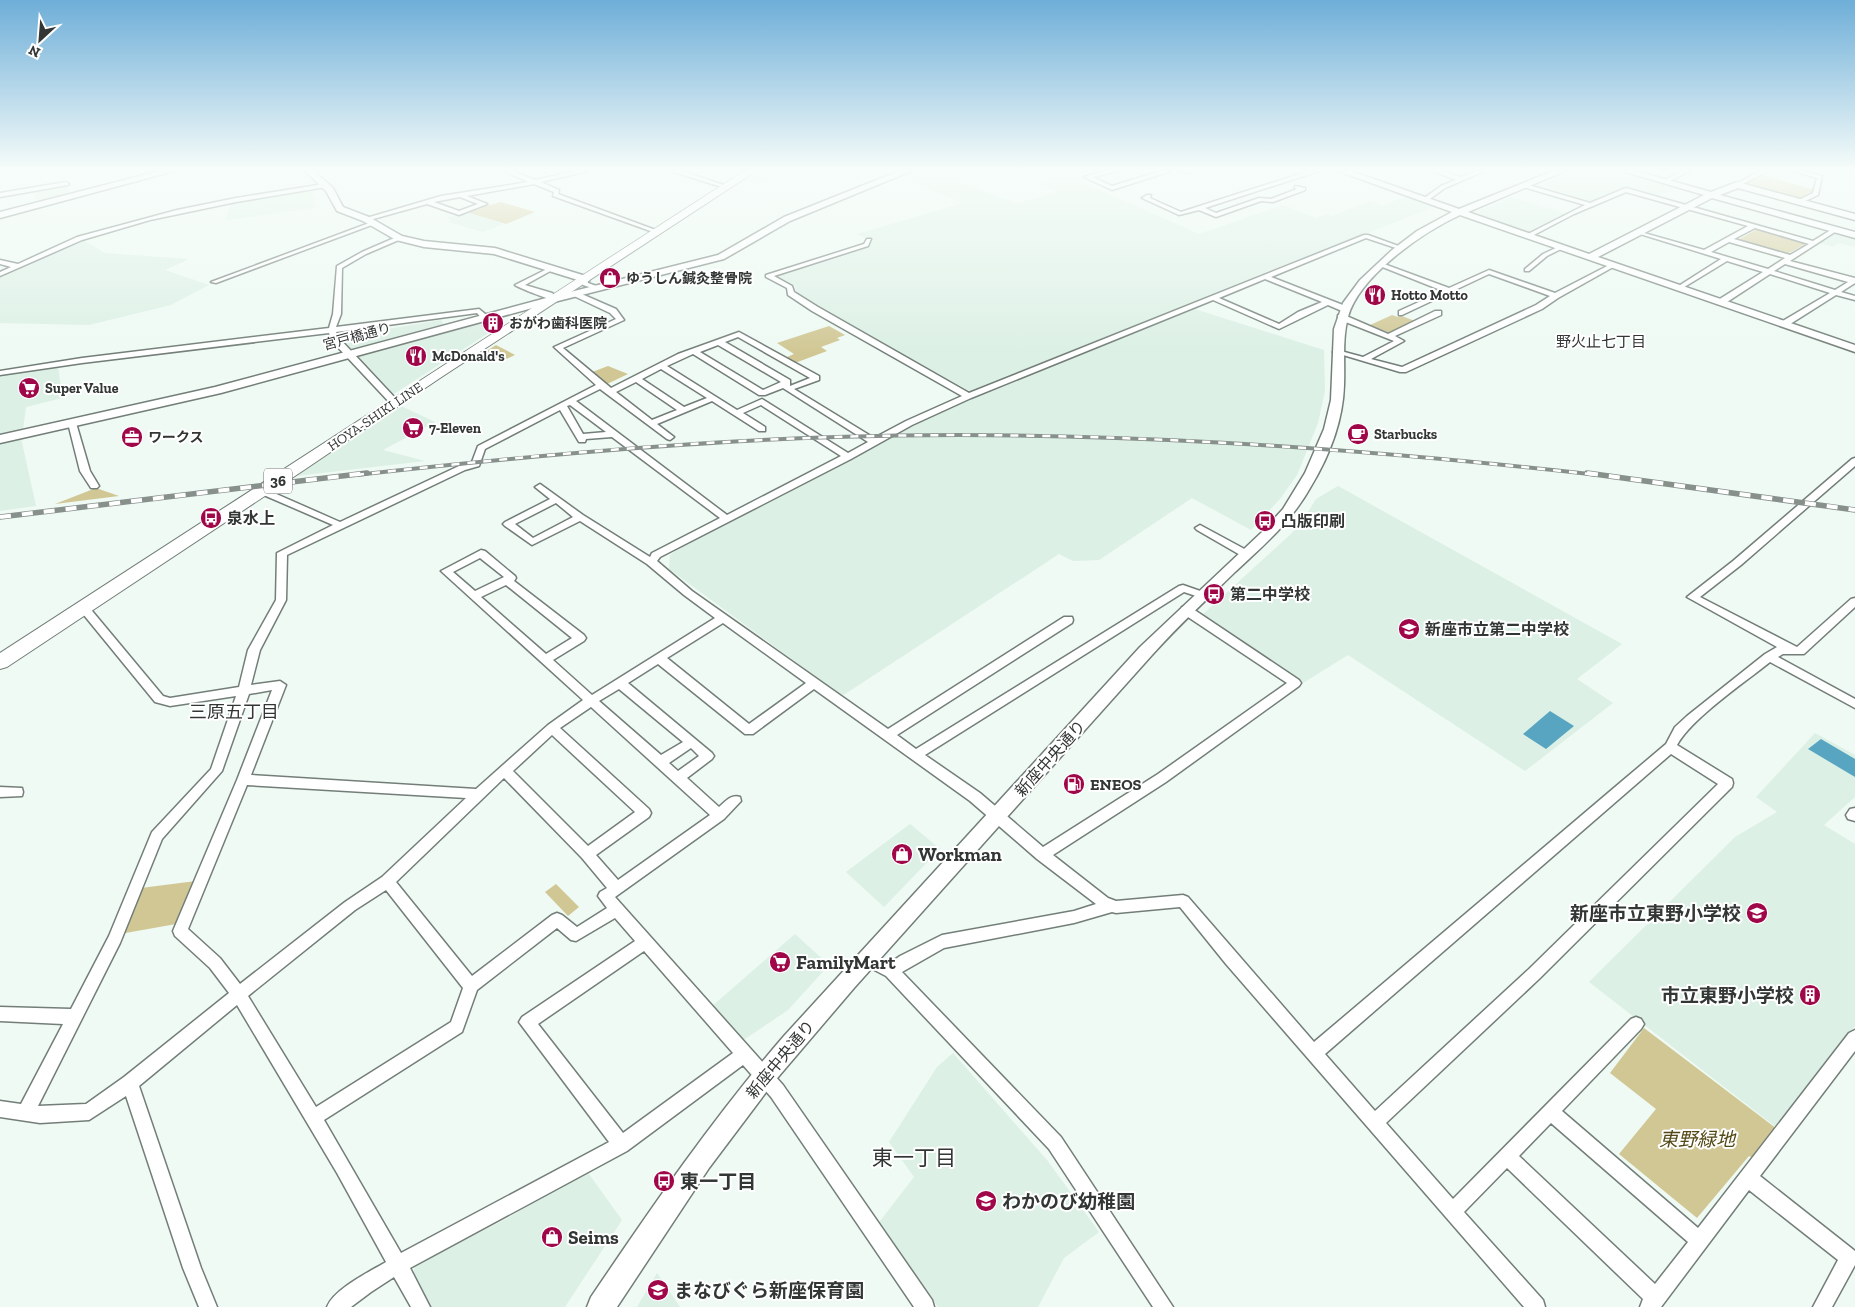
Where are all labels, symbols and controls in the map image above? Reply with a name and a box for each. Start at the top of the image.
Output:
north arrow [15,15,65,65]
text: N [26,41,43,61]
shop icon: ゆうしん鍼灸整骨院 [598,266,622,290]
place label: ゆうしん鍼灸整骨院 [626,270,752,287]
restaurant icon: Hotto Motto [1363,283,1387,307]
place label: Hotto Motto [1391,287,1469,304]
building icon: おがわ歯科医院 [481,311,505,335]
place label: おがわ歯科医院 [509,315,607,332]
street label: 宮戸橋通り [321,319,393,354]
district label: 野火止七丁目 [1556,333,1646,351]
restaurant icon: McDonald's [404,344,428,368]
place label: McDonald's [432,348,505,365]
supermarket icon: Super Value [17,376,41,400]
street label: HOYA-SHIKI LINE [324,378,426,455]
place label: Super Value [45,380,119,397]
supermarket icon: 7-Eleven [401,416,425,440]
place label: 7-Eleven [429,420,482,437]
cafe icon: Starbucks [1346,422,1370,446]
office icon: ワークス [120,425,144,449]
place label: Starbucks [1374,426,1438,443]
place label: ワークス [148,429,204,446]
road number: 36 [264,468,292,494]
bus stop icon: 泉水上 [199,506,223,530]
place label: 泉水上 [227,509,275,528]
bus stop icon: 凸版印刷 [1253,509,1277,533]
place label: 凸版印刷 [1281,512,1345,531]
bus stop icon: 第二中学校 [1202,582,1226,606]
place label: 第二中学校 [1230,585,1310,604]
school or university icon: 新座市立第二中学校 [1397,617,1421,641]
place label: 新座市立第二中学校 [1425,620,1569,639]
district label: 三原五丁目 [189,701,279,723]
street label: 新座中央通り [1011,716,1090,800]
fuel station icon: ENEOS [1062,772,1086,796]
place label: ENEOS [1090,775,1142,794]
shop icon: Workman [890,842,914,866]
place label: Workman [918,843,1003,866]
school or university icon: 新座市立東野小学校 [1745,901,1769,925]
place label: 新座市立東野小学校 [1570,902,1741,925]
supermarket icon: FamilyMart [768,950,792,974]
place label: FamilyMart [796,951,896,974]
building icon: 市立東野小学校 [1798,983,1822,1007]
place label: 市立東野小学校 [1661,984,1794,1007]
street label: 新座中央通り [742,1016,819,1102]
park label: 東野緑地 [1659,1128,1737,1151]
district label: 東一丁目 [872,1145,956,1170]
bus stop icon: 東一丁目 [652,1169,676,1193]
place label: 東一丁目 [680,1170,756,1193]
school or university icon: わかのび幼稚園 [974,1189,998,1213]
place label: わかのび幼稚園 [1002,1190,1135,1213]
shop icon: Seims [540,1225,564,1249]
place label: Seims [568,1226,619,1249]
school or university icon: まなびぐら新座保育園 [646,1278,670,1302]
place label: まなびぐら新座保育園 [674,1279,864,1302]

